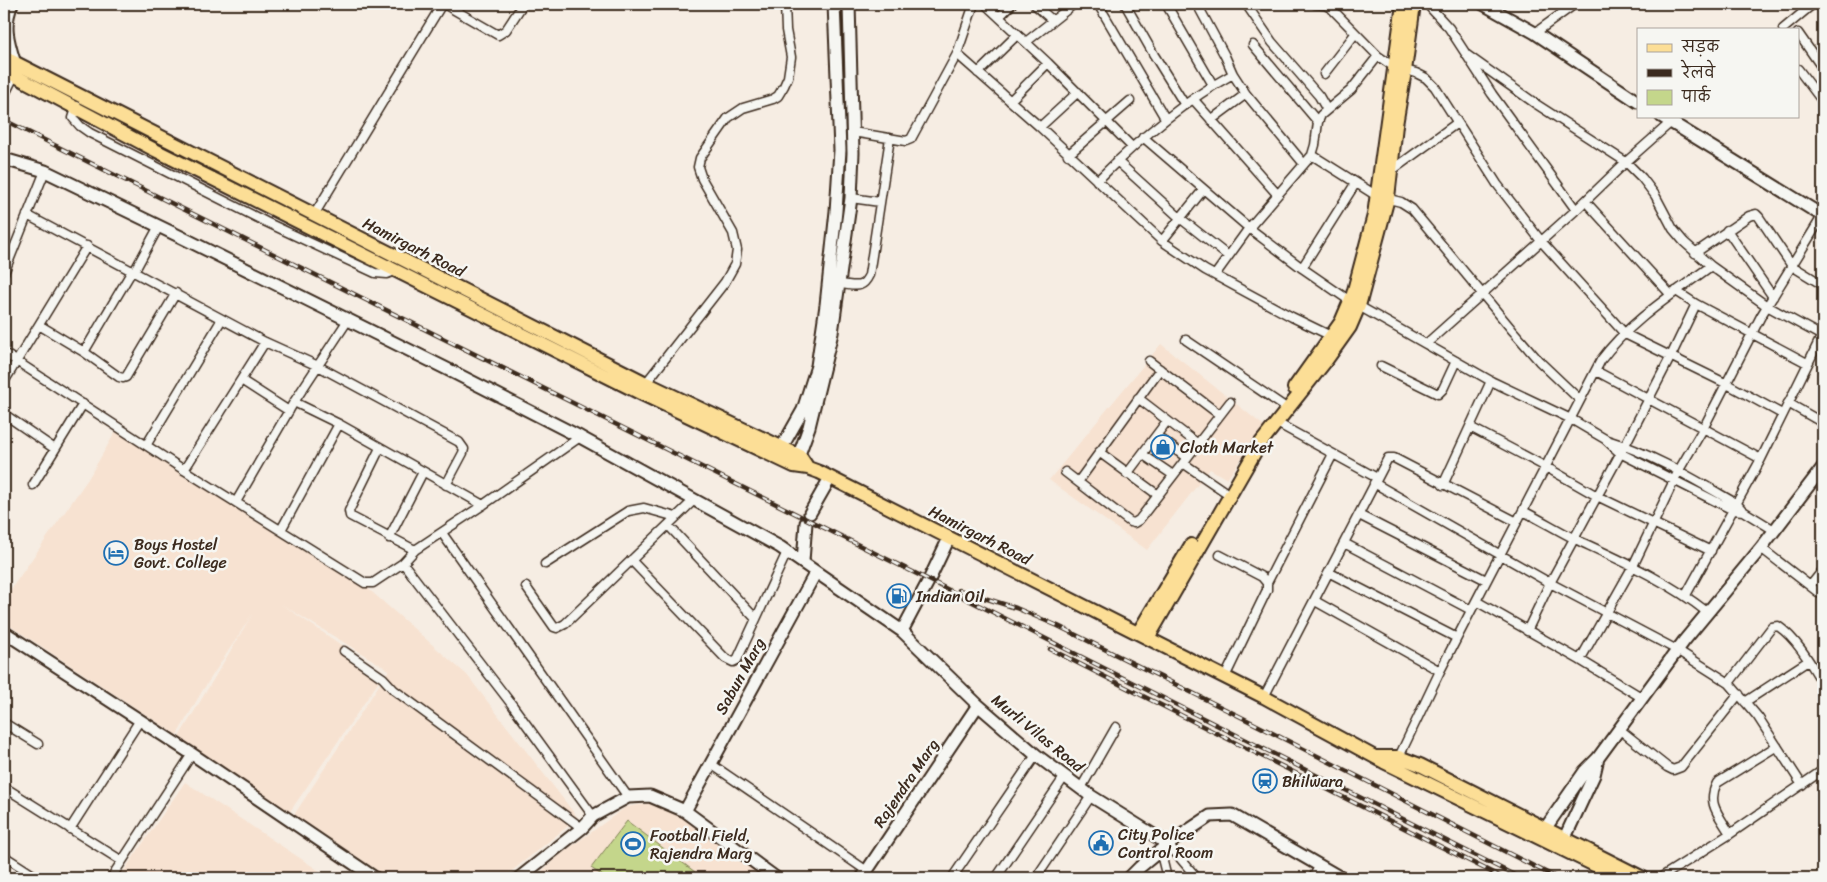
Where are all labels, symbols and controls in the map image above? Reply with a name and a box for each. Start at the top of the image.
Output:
legend [1637,28,1800,118]
text: सड़क [1681,34,1720,60]
text: रेलवे [1680,59,1716,86]
text: पार्क [1681,84,1712,110]
street label: Hamirgarh Road [357,209,472,286]
place label: Cloth Market [1180,433,1274,462]
shop icon: Cloth Market [1150,434,1176,460]
street label: Hamirgarh Road [923,497,1038,574]
place label: Boys Hostel Govt. College [134,530,227,577]
hotel icon: Boys Hostel Govt. College [103,540,129,566]
place label: Indian Oil [915,582,984,611]
fuel station icon: Indian Oil [886,583,912,609]
street label: Sabun Marg [707,632,773,720]
street label: Murli Vilas Road [985,686,1092,781]
street label: Rajendra Marg [865,732,947,834]
place label: Bhilwara [1282,767,1343,796]
station icon: Bhilwara [1252,768,1278,794]
place label: City Police Control Room [1118,820,1213,867]
place label: Football Field, Rajendra Marg [650,821,753,868]
public building icon: City Police Control Room [1088,830,1114,856]
sports icon: Football Field, Rajendra Marg [620,831,646,857]

